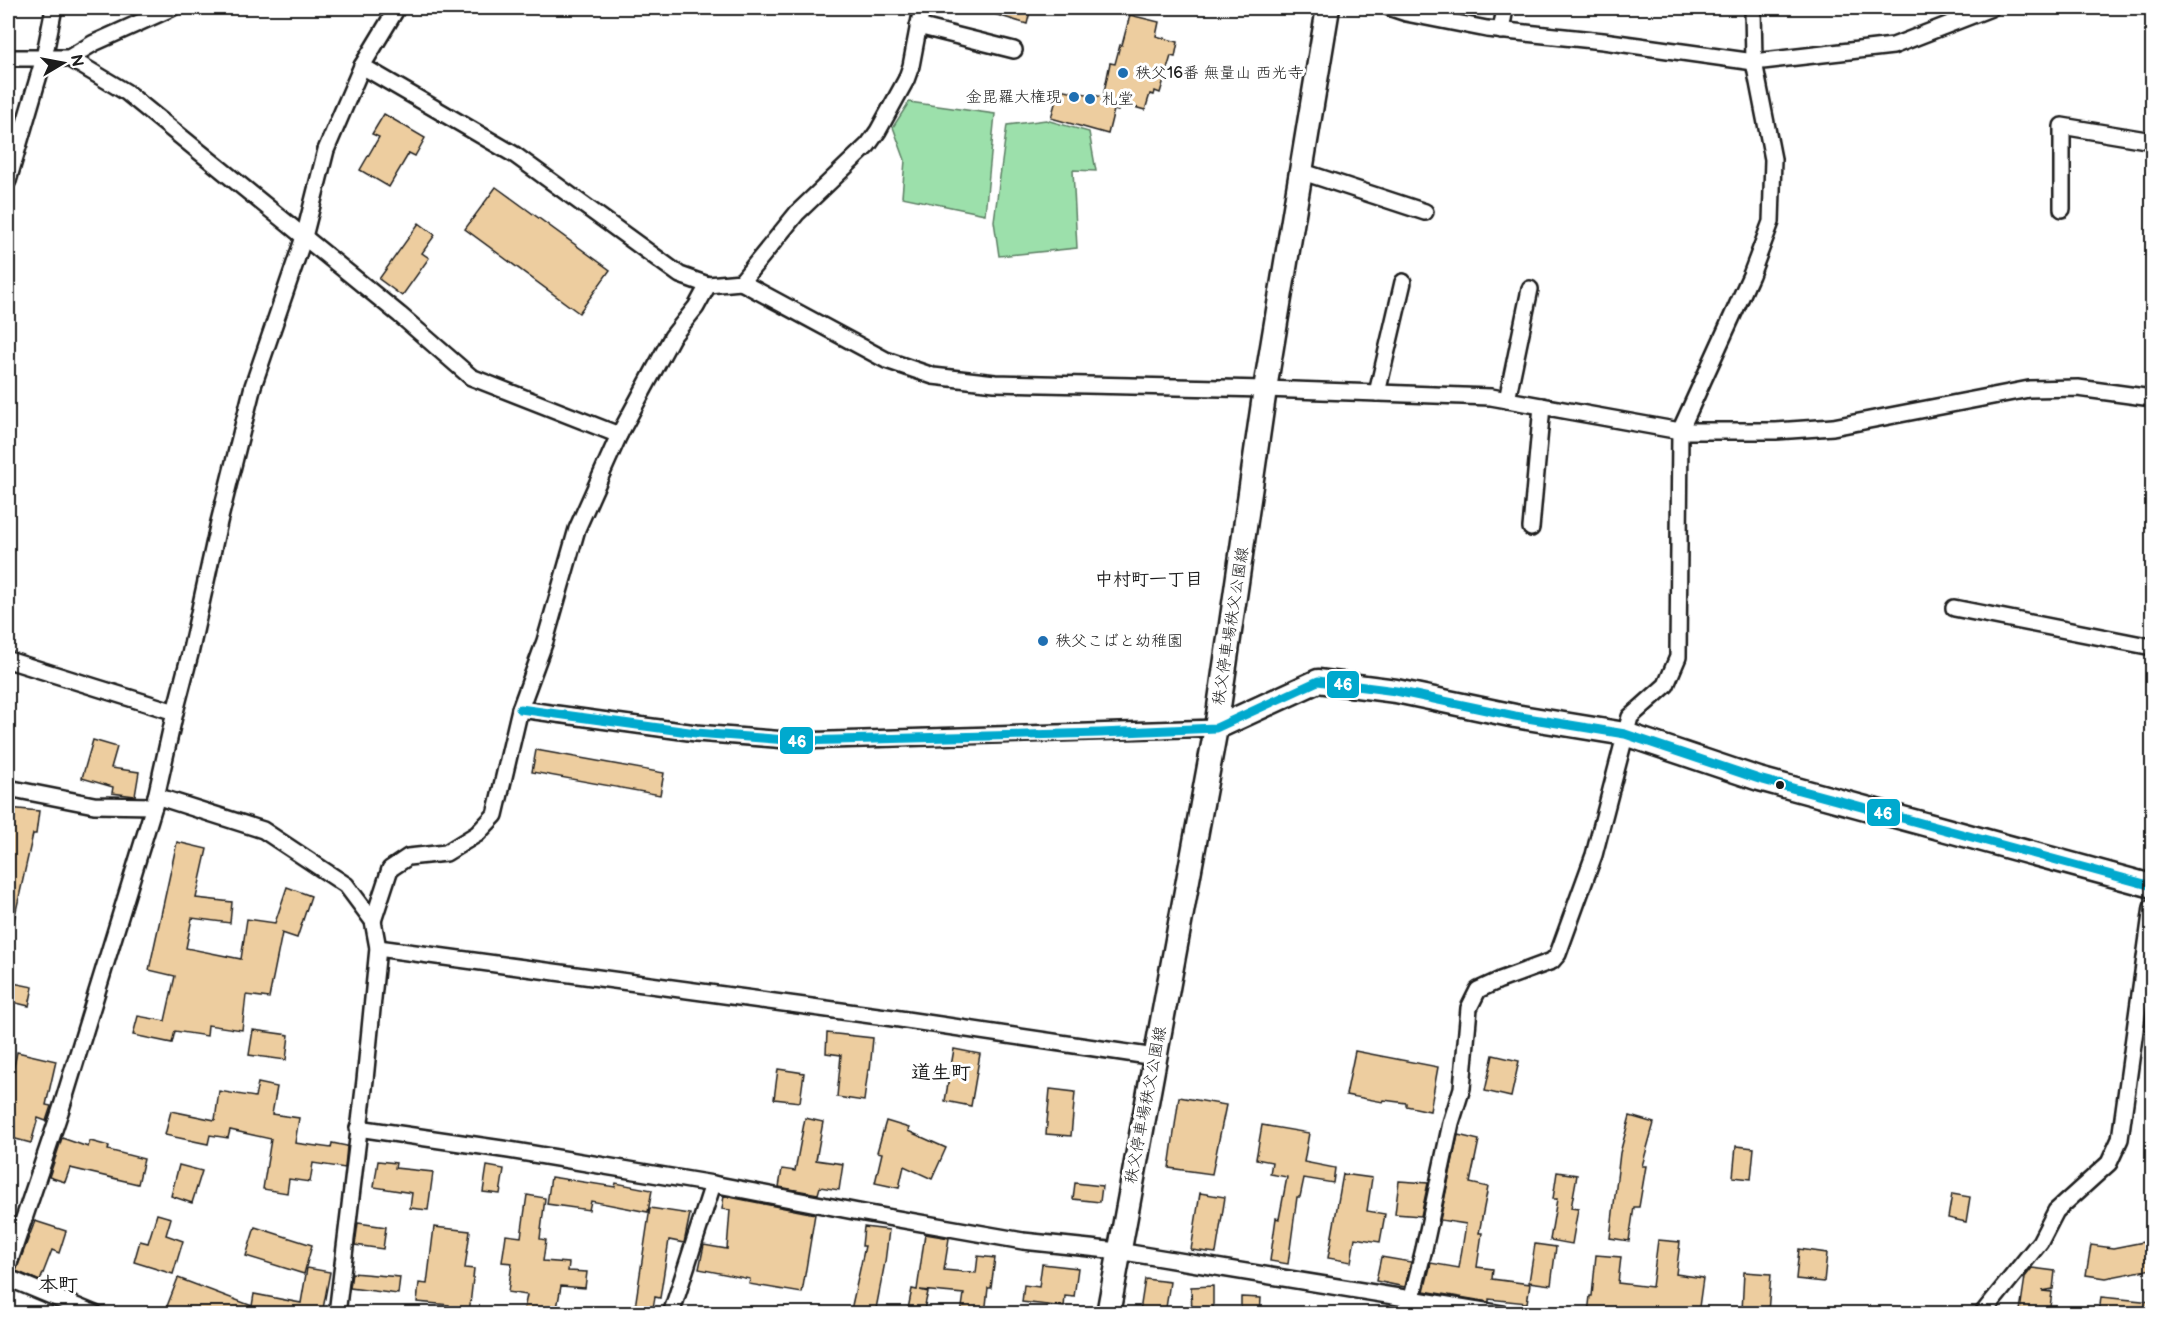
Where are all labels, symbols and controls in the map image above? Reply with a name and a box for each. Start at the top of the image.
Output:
north arrow [33,33,93,93]
text: N [66,53,87,68]
place label: 秩父16番 無量山 西光寺 [1135,64,1304,83]
marker: 秩父16番 無量山 西光寺 [1116,66,1130,80]
place label: 金毘羅大権現 [966,88,1062,107]
marker: 金毘羅大権現 [1067,90,1081,104]
place label: 札堂 [1102,90,1134,109]
marker: 札堂 [1083,92,1097,106]
street label: 秩父停車場秩父公園線 [1209,545,1253,707]
district label: 中村町一丁目 [1095,569,1203,590]
place label: 秩父こばと幼稚園 [1055,632,1183,651]
marker: 秩父こばと幼稚園 [1036,634,1050,648]
line badge: 46 [1326,670,1360,699]
text: 46 [1333,676,1353,695]
line badge: 46 [779,726,814,755]
text: 46 [787,733,807,752]
unlabelled marker [1774,779,1786,791]
line badge: 46 [1866,798,1901,827]
text: 46 [1873,805,1893,824]
street label: 秩父停車場秩父公園線 [1121,1025,1171,1185]
district label: 道生町 [911,1061,971,1085]
district label: 本町 [38,1273,78,1297]

